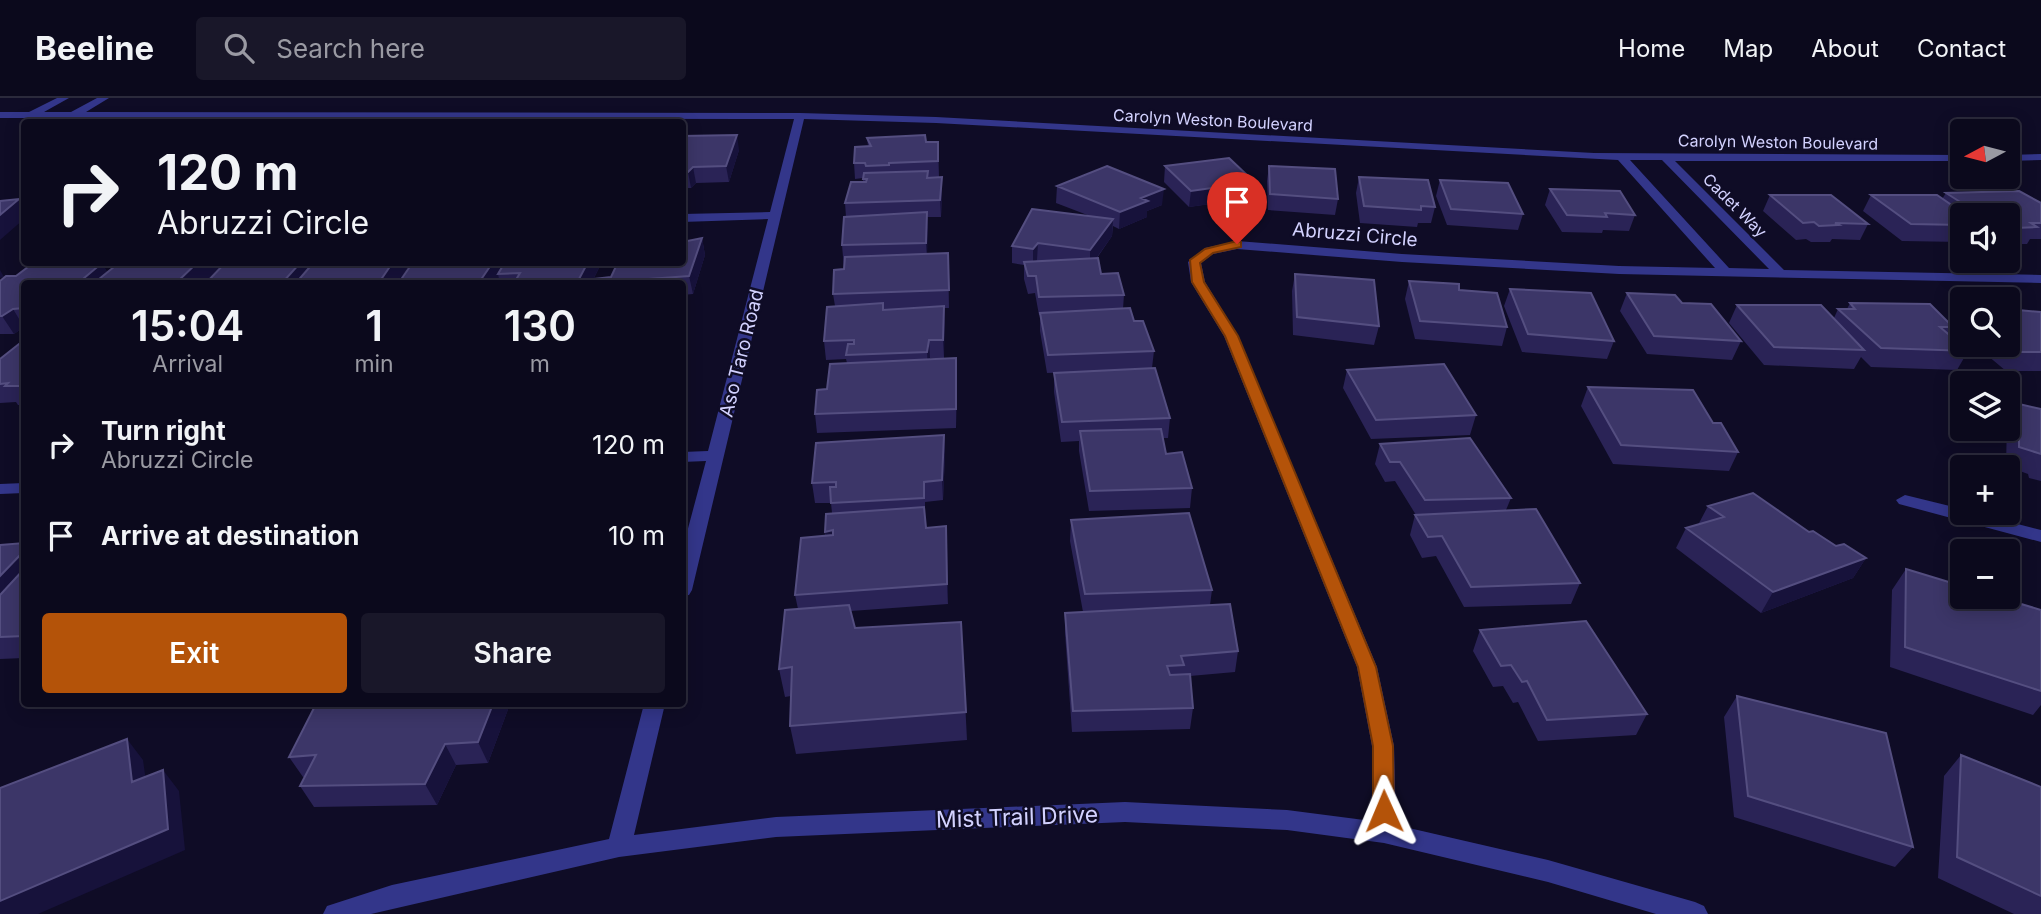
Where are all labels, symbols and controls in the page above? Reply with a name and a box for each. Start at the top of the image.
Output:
search box [196,17,686,80]
text: Beeline [35,28,154,68]
icon: search [220,29,258,67]
text: Search here [276,33,425,64]
text: Home [1618,34,1685,63]
text: Map [1723,34,1773,63]
text: About [1811,34,1879,63]
text: Contact [1917,34,2006,63]
street label: Carolyn Weston Boulevard [1113,105,1313,135]
north arrow [1950,119,2020,189]
map controls [1950,119,2020,609]
street label: Carolyn Weston Boulevard [1678,130,1878,154]
text: 120 m [157,143,298,202]
icon: right [42,147,133,238]
street label: Cadet Way [1699,169,1771,241]
pin [1207,172,1267,244]
icon: arrive [1218,183,1256,221]
text: Abruzzi Circle [157,203,369,242]
button: sound [1950,203,2020,273]
street label: Abruzzi Circle [1291,218,1419,251]
street label: Aso Taro Road [715,287,768,419]
button: search [1950,287,2020,357]
text: 15:04 [131,300,244,351]
text: 1 [365,300,383,351]
text: 130 [504,300,576,351]
text: Arrival [152,350,223,378]
text: min [354,350,394,378]
text: m [530,350,550,378]
button: layers [1950,371,2020,441]
text: Turn right [101,415,226,446]
icon: right [42,426,80,464]
text: 120 m [592,429,665,460]
text: Abruzzi Circle [101,446,253,474]
button: + [1950,455,2020,525]
icon: arrive [42,517,80,555]
text: Arrive at destination [101,520,360,551]
text: 10 m [608,520,665,551]
button: − [1950,539,2020,609]
button: Exit [42,613,347,693]
button: Share [361,613,665,693]
position arrow [1347,774,1421,848]
street label: Mist Trail Drive [935,800,1099,834]

